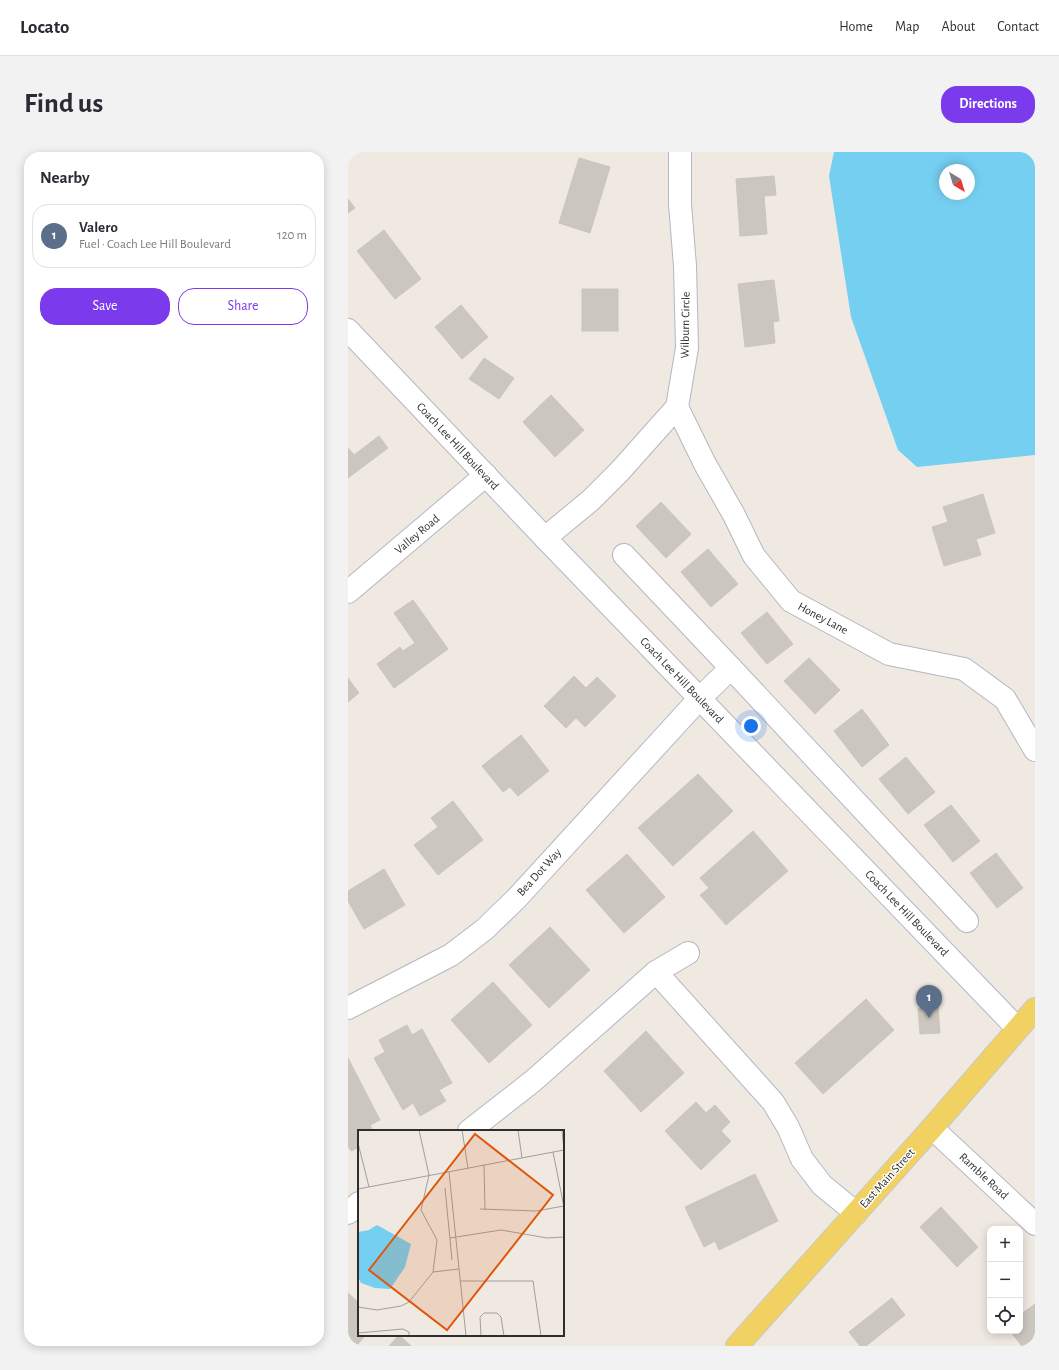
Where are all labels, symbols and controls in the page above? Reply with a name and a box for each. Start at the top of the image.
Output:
text: Locato [20,18,69,37]
text: Home [839,20,873,34]
text: Map [895,20,919,34]
text: About [941,20,975,34]
text: Contact [997,20,1039,34]
button: Directions [941,86,1035,123]
text: Find us [24,90,103,118]
north arrow [939,164,975,200]
text: Nearby [40,169,90,186]
text: Valero [79,220,118,235]
text: 1 [52,229,56,242]
text: 120 m [277,229,307,242]
text: Fuel · Coach Lee Hill Boulevard [79,238,231,251]
button: Save [40,288,170,325]
button: Share [178,288,308,325]
street label: Wilburn Circle [678,291,692,359]
street label: Coach Lee Hill Boulevard [415,400,501,492]
street label: Valley Road [392,512,442,557]
street label: Honey Lane [796,600,850,637]
street label: Coach Lee Hill Boulevard [638,635,726,725]
your location [741,716,761,736]
street label: Bea Dot Way [515,846,564,899]
street label: Coach Lee Hill Boulevard [863,868,951,958]
pin: 1 [916,985,942,1018]
inset map [358,1130,564,1336]
street label: East Main Street [857,1146,917,1210]
street label: Ramble Road [957,1150,1011,1202]
map controls [987,1226,1023,1334]
button: + [987,1226,1023,1262]
button: − [987,1262,1023,1298]
button: locate [987,1298,1023,1334]

